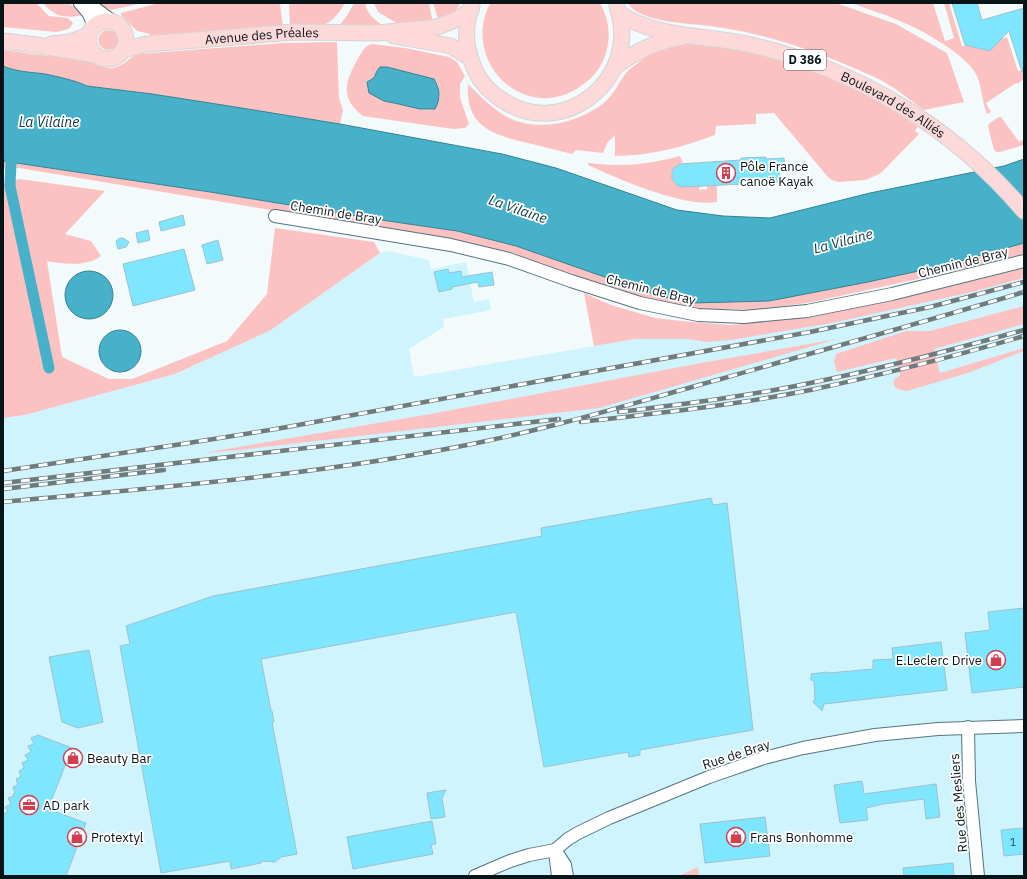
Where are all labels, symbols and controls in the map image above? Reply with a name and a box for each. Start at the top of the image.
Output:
street label: Avenue des Préales [204,24,319,48]
road number: D 386 [784,50,826,70]
street label: Boulevard des Alliés [838,68,949,142]
water label: La Vilaine [19,113,79,131]
place label: Pôle France canoë Kayak [740,158,814,190]
building icon: Pôle France canoë Kayak [715,162,737,184]
water label: La Vilaine [486,191,550,227]
street label: Chemin de Bray [289,197,383,228]
water label: La Vilaine [811,224,875,258]
street label: Chemin de Bray [916,243,1010,282]
street label: Chemin de Bray [604,270,698,309]
shop icon: E.Leclerc Drive [985,649,1007,671]
place label: E.Leclerc Drive [896,652,982,669]
street label: Rue de Bray [700,735,773,773]
shop icon: Beauty Bar [62,747,84,769]
place label: Beauty Bar [87,750,152,767]
street label: Rue des Mesliers [946,753,971,853]
office icon: AD park [18,794,40,816]
place label: AD park [43,797,89,814]
shop icon: Protextyl [66,826,88,848]
shop icon: Frans Bonhomme [725,826,747,848]
place label: Protextyl [91,829,144,846]
place label: Frans Bonhomme [750,829,853,846]
house number: 1 [1010,835,1017,849]

